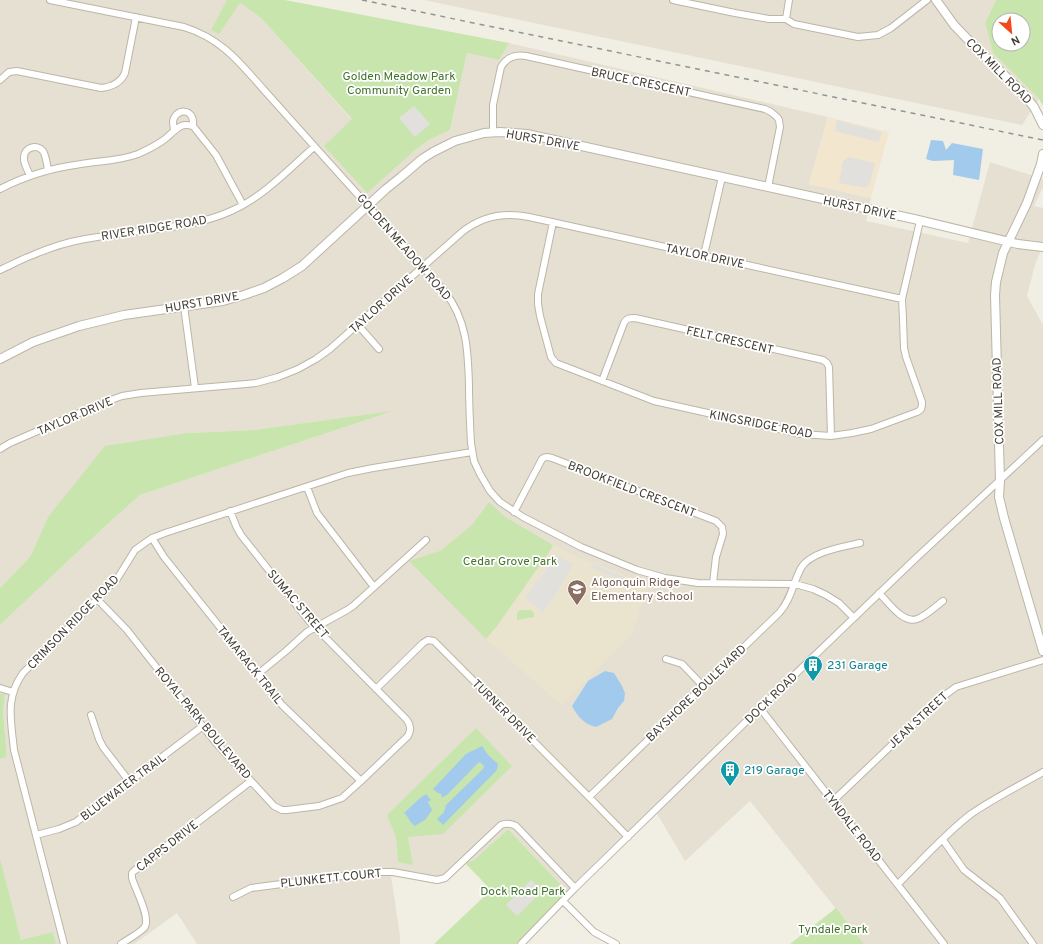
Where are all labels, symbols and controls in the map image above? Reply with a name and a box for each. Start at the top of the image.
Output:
north arrow [991,12,1031,52]
text: N [1008,32,1022,48]
street label: COX MILL ROAD [962,35,1035,108]
street label: BRUCE CRESCENT [589,65,692,101]
park label: Golden Meadow Park Community Garden [342,69,456,99]
street label: HURST DRIVE [505,127,581,155]
street label: GOLDEN MEADOW ROAD [352,191,454,304]
street label: HURST DRIVE [821,193,898,225]
street label: RIVER RIDGE ROAD [100,213,208,245]
street label: TAYLOR DRIVE [664,241,746,273]
street label: TAYLOR DRIVE [346,272,417,338]
street label: HURST DRIVE [164,289,240,317]
street label: FELT CRESCENT [685,323,775,359]
street label: COX MILL ROAD [989,357,1009,445]
street label: TAYLOR DRIVE [35,394,116,440]
street label: KINGSRIDGE ROAD [708,407,814,443]
street label: BROOKFIELD CRESCENT [565,458,698,522]
park label: Cedar Grove Park [463,554,557,570]
street label: SUMAC STREET [263,567,332,642]
street label: CRIMSON RIDGE ROAD [24,572,123,674]
place label: Algonquin Ridge Elementary School [591,575,693,605]
school or university icon: Algonquin Ridge Elementary School [566,578,588,606]
street label: TAMARACK TRAIL [213,623,286,708]
street label: BAYSHORE BOULEVARD [643,642,750,746]
building icon: 231 Garage [802,654,824,682]
place label: 231 Garage [827,658,888,674]
street label: ROYAL PARK BOULEVARD [150,664,254,783]
street label: DOCK ROAD [742,669,802,728]
street label: TURNER DRIVE [468,676,539,747]
street label: JEAN STREET [885,689,952,753]
street label: BLUEWATER TRAIL [78,750,170,825]
building icon: 219 Garage [719,759,741,787]
place label: 219 Garage [744,763,805,779]
street label: TYNDALE ROAD [818,787,884,866]
street label: CAPPS DRIVE [133,818,202,876]
street label: PLUNKETT COURT [280,866,383,892]
park label: Dock Road Park [480,884,566,900]
park label: Tyndale Park [798,922,868,938]

